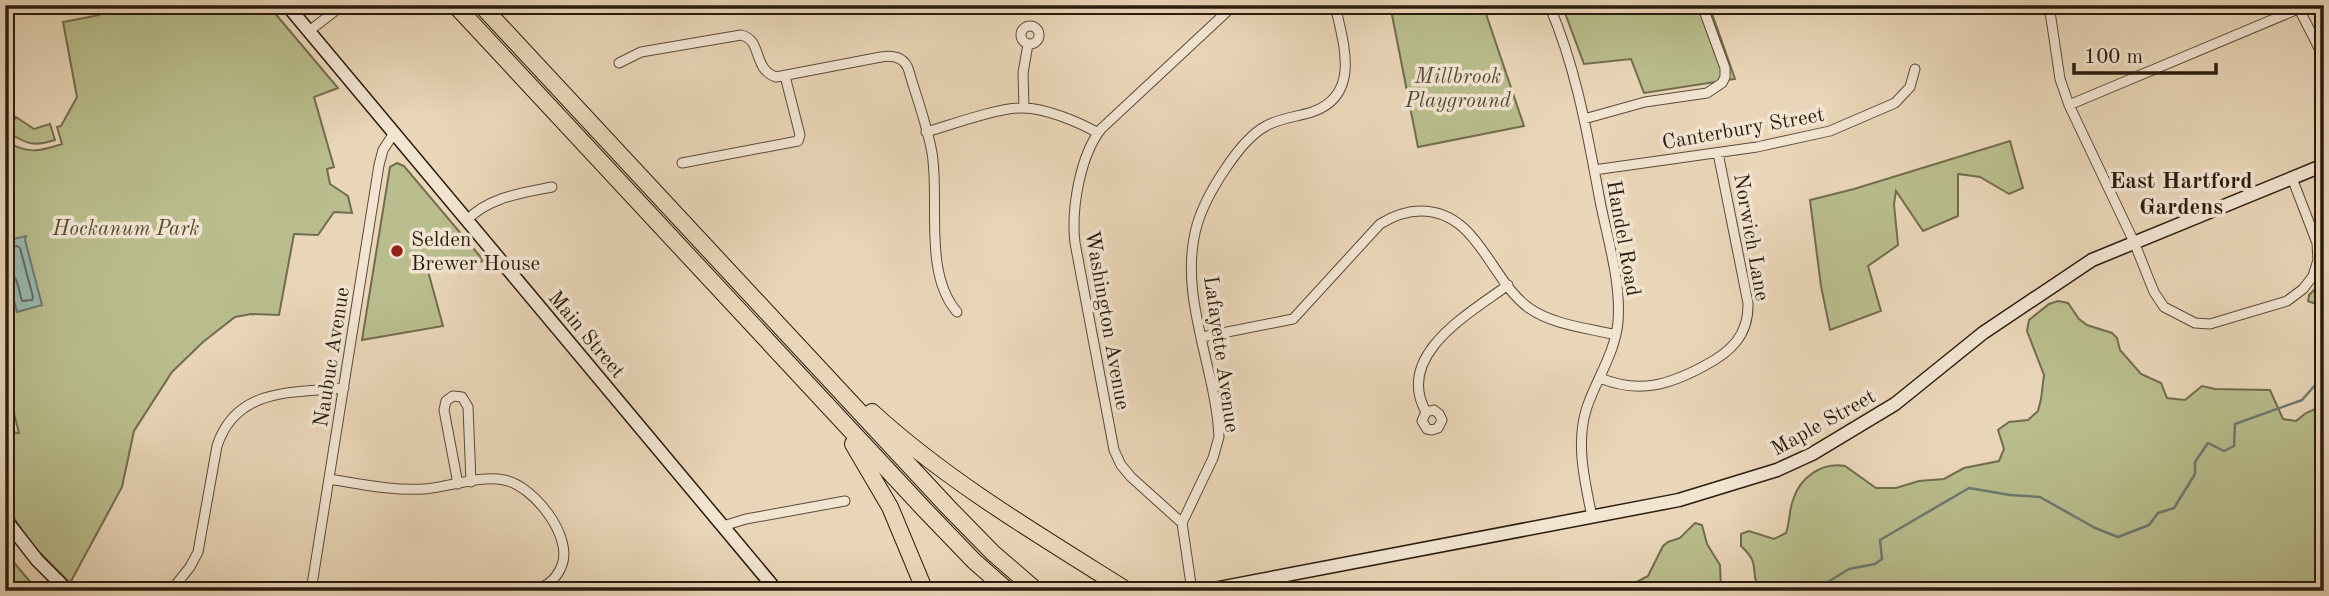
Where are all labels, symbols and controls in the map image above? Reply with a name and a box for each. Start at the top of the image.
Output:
scale bar [2074,32,2215,76]
text: 100 m [2084,47,2143,68]
park label: Millbrook Playground [1404,67,1512,112]
street label: Canterbury Street [1660,105,1826,154]
district label: East Hartford Gardens [2109,170,2253,219]
street label: Norwich Lane [1729,172,1772,303]
street label: Handel Road [1602,179,1643,298]
park label: Hockanum Park [51,219,200,240]
street label: Washington Avenue [1080,229,1133,412]
place label: Selden Brewer House [411,230,540,275]
marker: Selden Brewer House [389,243,405,259]
street label: Lafayette Avenue [1199,274,1242,434]
street label: Naubuc Avenue [311,286,354,429]
street label: Main Street [544,287,628,383]
street label: Maple Street [1768,386,1879,461]

